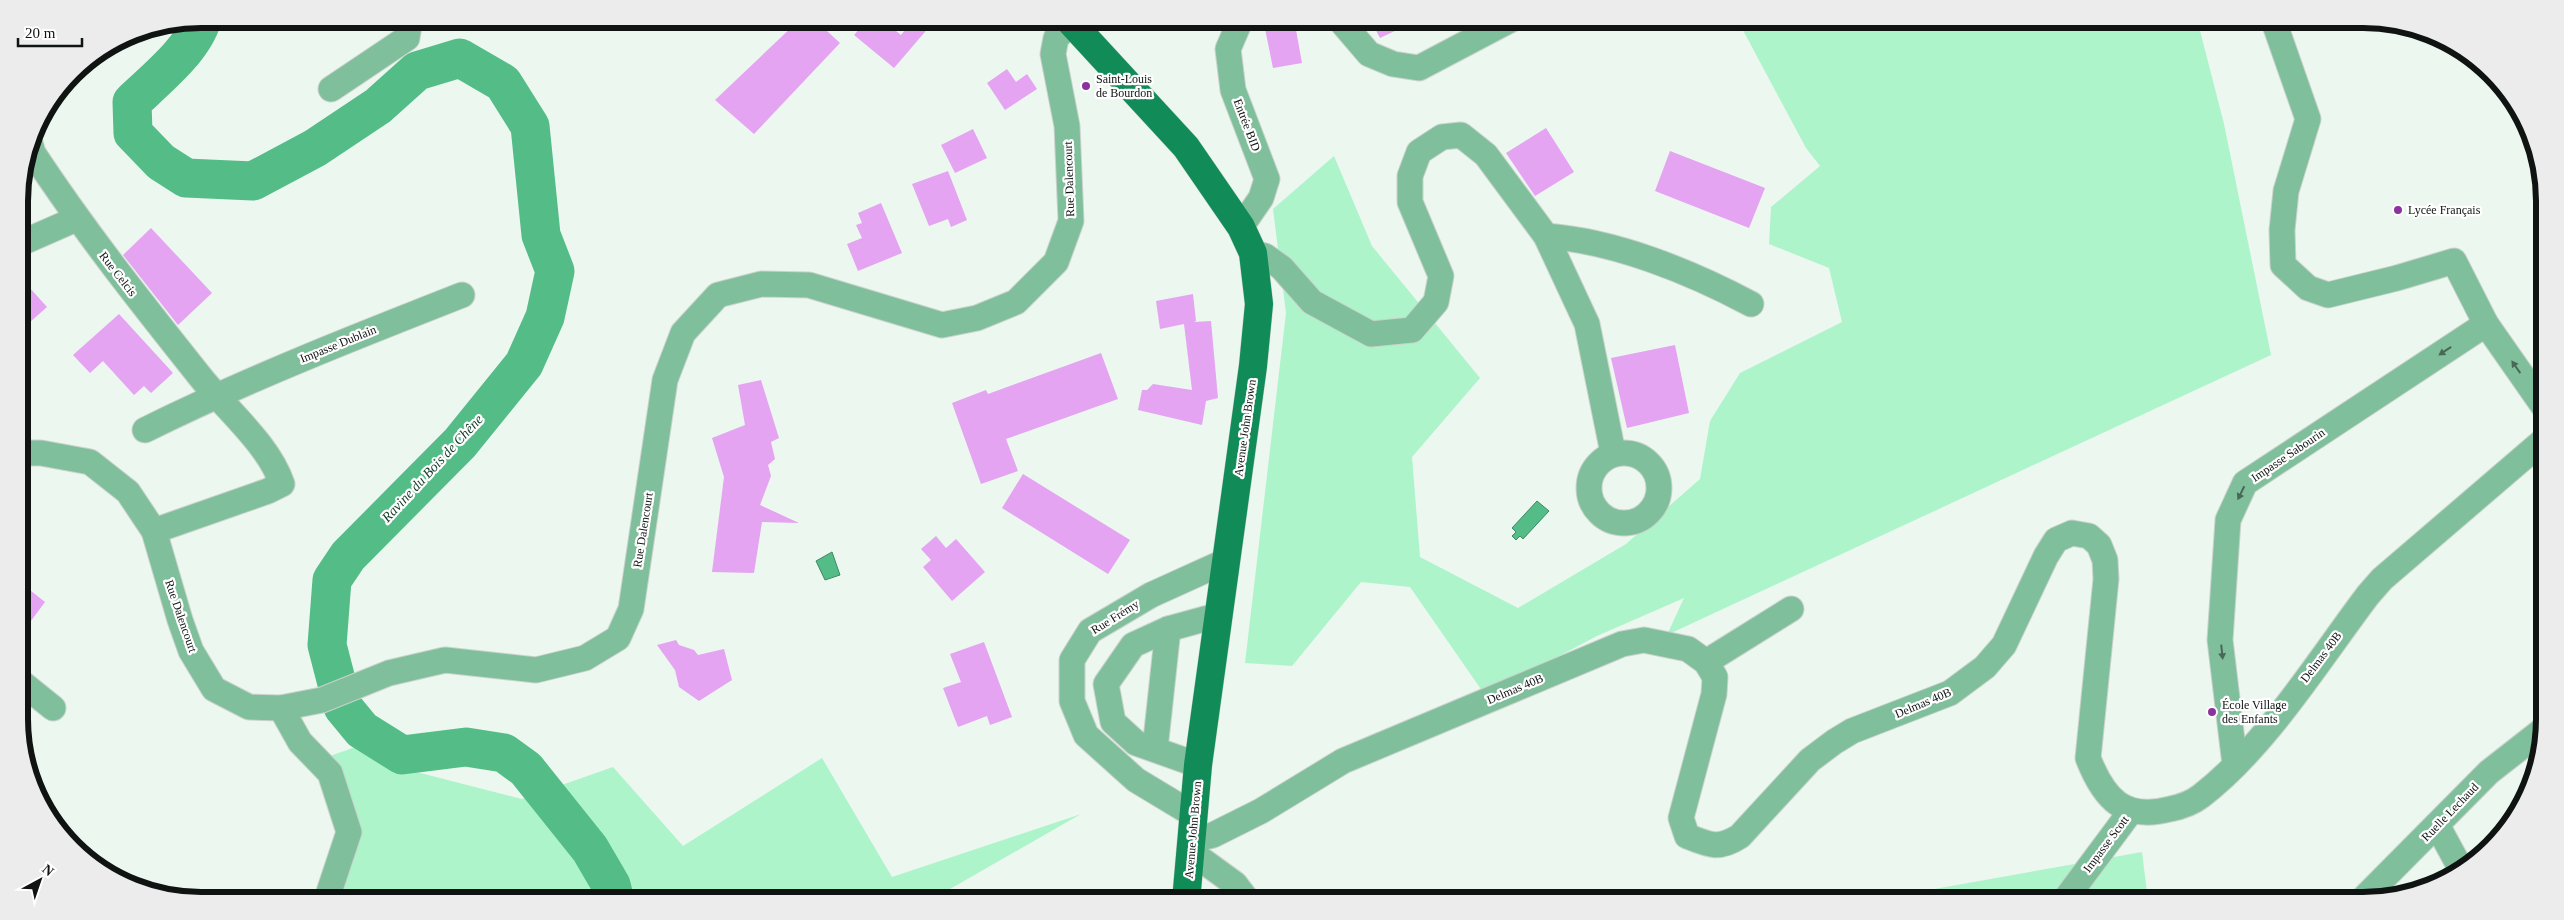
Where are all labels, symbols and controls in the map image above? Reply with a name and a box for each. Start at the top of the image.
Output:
scale bar [18,15,81,47]
text: 20 m [25,25,56,41]
place label: Saint-Louis de Bourdon [1096,72,1152,100]
marker: Saint-Louis de Bourdon [1080,80,1092,92]
street label: Entrée BID [1231,97,1264,153]
street label: Rue Dalencourt [1061,140,1077,217]
place label: Lycée Français [2408,203,2481,217]
marker: Lycée Français [2392,204,2404,216]
street label: Rue Celcis [96,249,140,299]
street label: Impasse Dublain [298,322,378,366]
one-way arrow [2438,346,2452,356]
one-way arrow [2511,360,2521,374]
street label: Avenue John Brown [1231,379,1259,477]
water label: Ravine du Bois de Chêne [378,412,486,526]
street label: Impasse Sabourin [2249,425,2327,485]
one-way arrow [2236,485,2245,500]
street label: Rue Dalencourt [630,491,656,568]
street label: Rue Dalencourt [162,578,200,655]
street label: Rue Frémy [1089,597,1141,637]
street label: Delmas 40B [2297,629,2345,685]
one-way arrow [2218,644,2226,660]
street label: Delmas 40B [1485,671,1545,707]
street label: Delmas 40B [1893,685,1953,721]
place label: École Village des Enfants [2222,698,2287,726]
marker: École Village des Enfants [2206,706,2218,718]
street label: Ruelle Lechaud [2419,780,2481,844]
street label: Avenue John Brown [1182,781,1204,879]
street label: Impasse Scott [2080,813,2132,875]
north arrow [15,855,65,905]
text: N [39,861,57,879]

